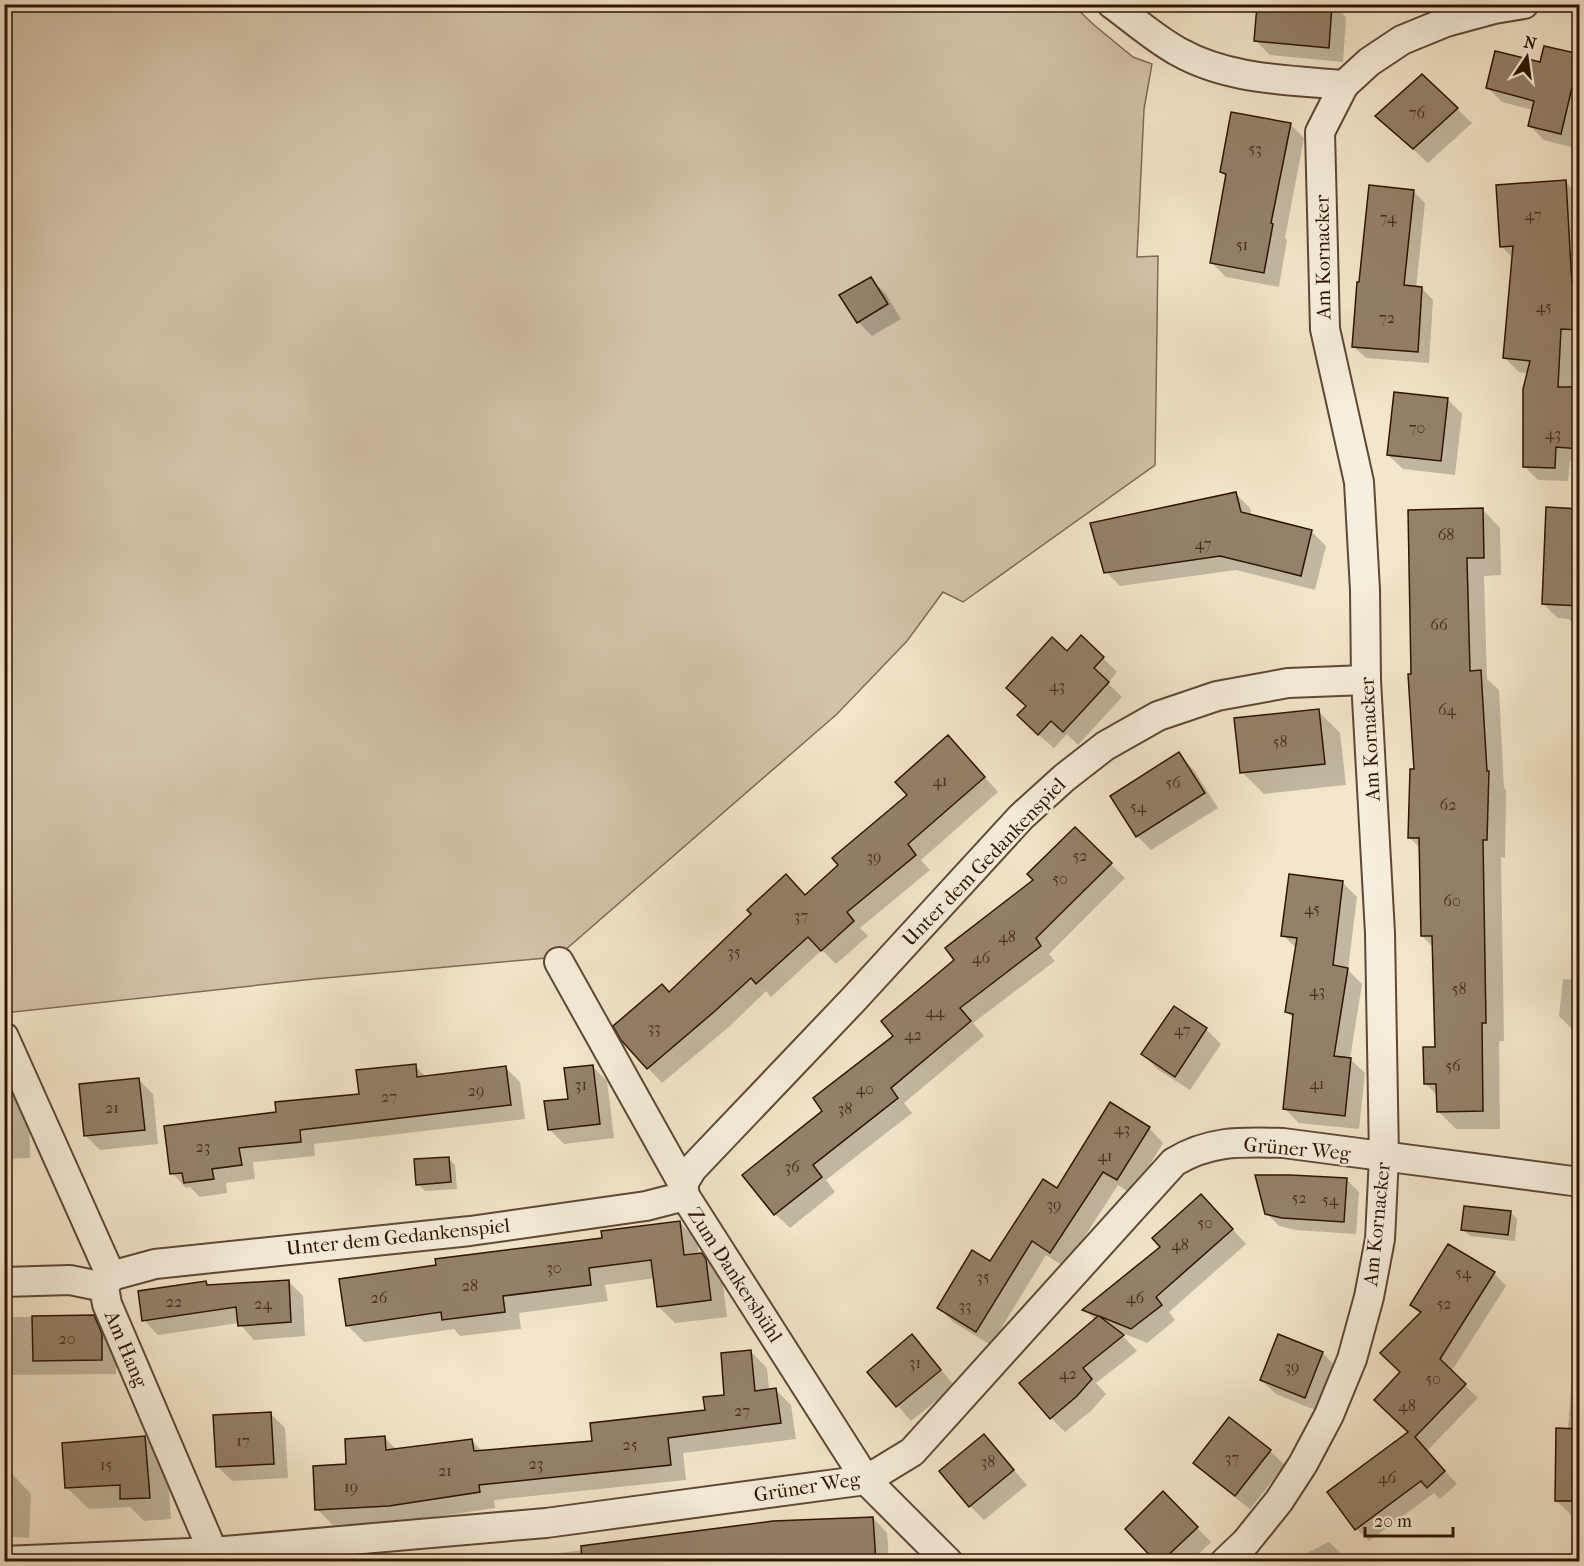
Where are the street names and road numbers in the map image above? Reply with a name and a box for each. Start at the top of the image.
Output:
street label: Am Kornacker [1310,194,1336,320]
street label: Am Kornacker [1355,676,1385,803]
street label: Unter dem Gedankenspiel [898,773,1071,951]
street label: Grüner Weg [1243,1133,1352,1165]
street label: Am Kornacker [1359,1160,1395,1288]
street label: Zum Dankersbühl [683,1203,787,1347]
street label: Unter dem Gedankenspiel [285,1214,512,1260]
street label: Am Hang [99,1306,153,1391]
street label: Grüner Weg [752,1467,862,1507]

